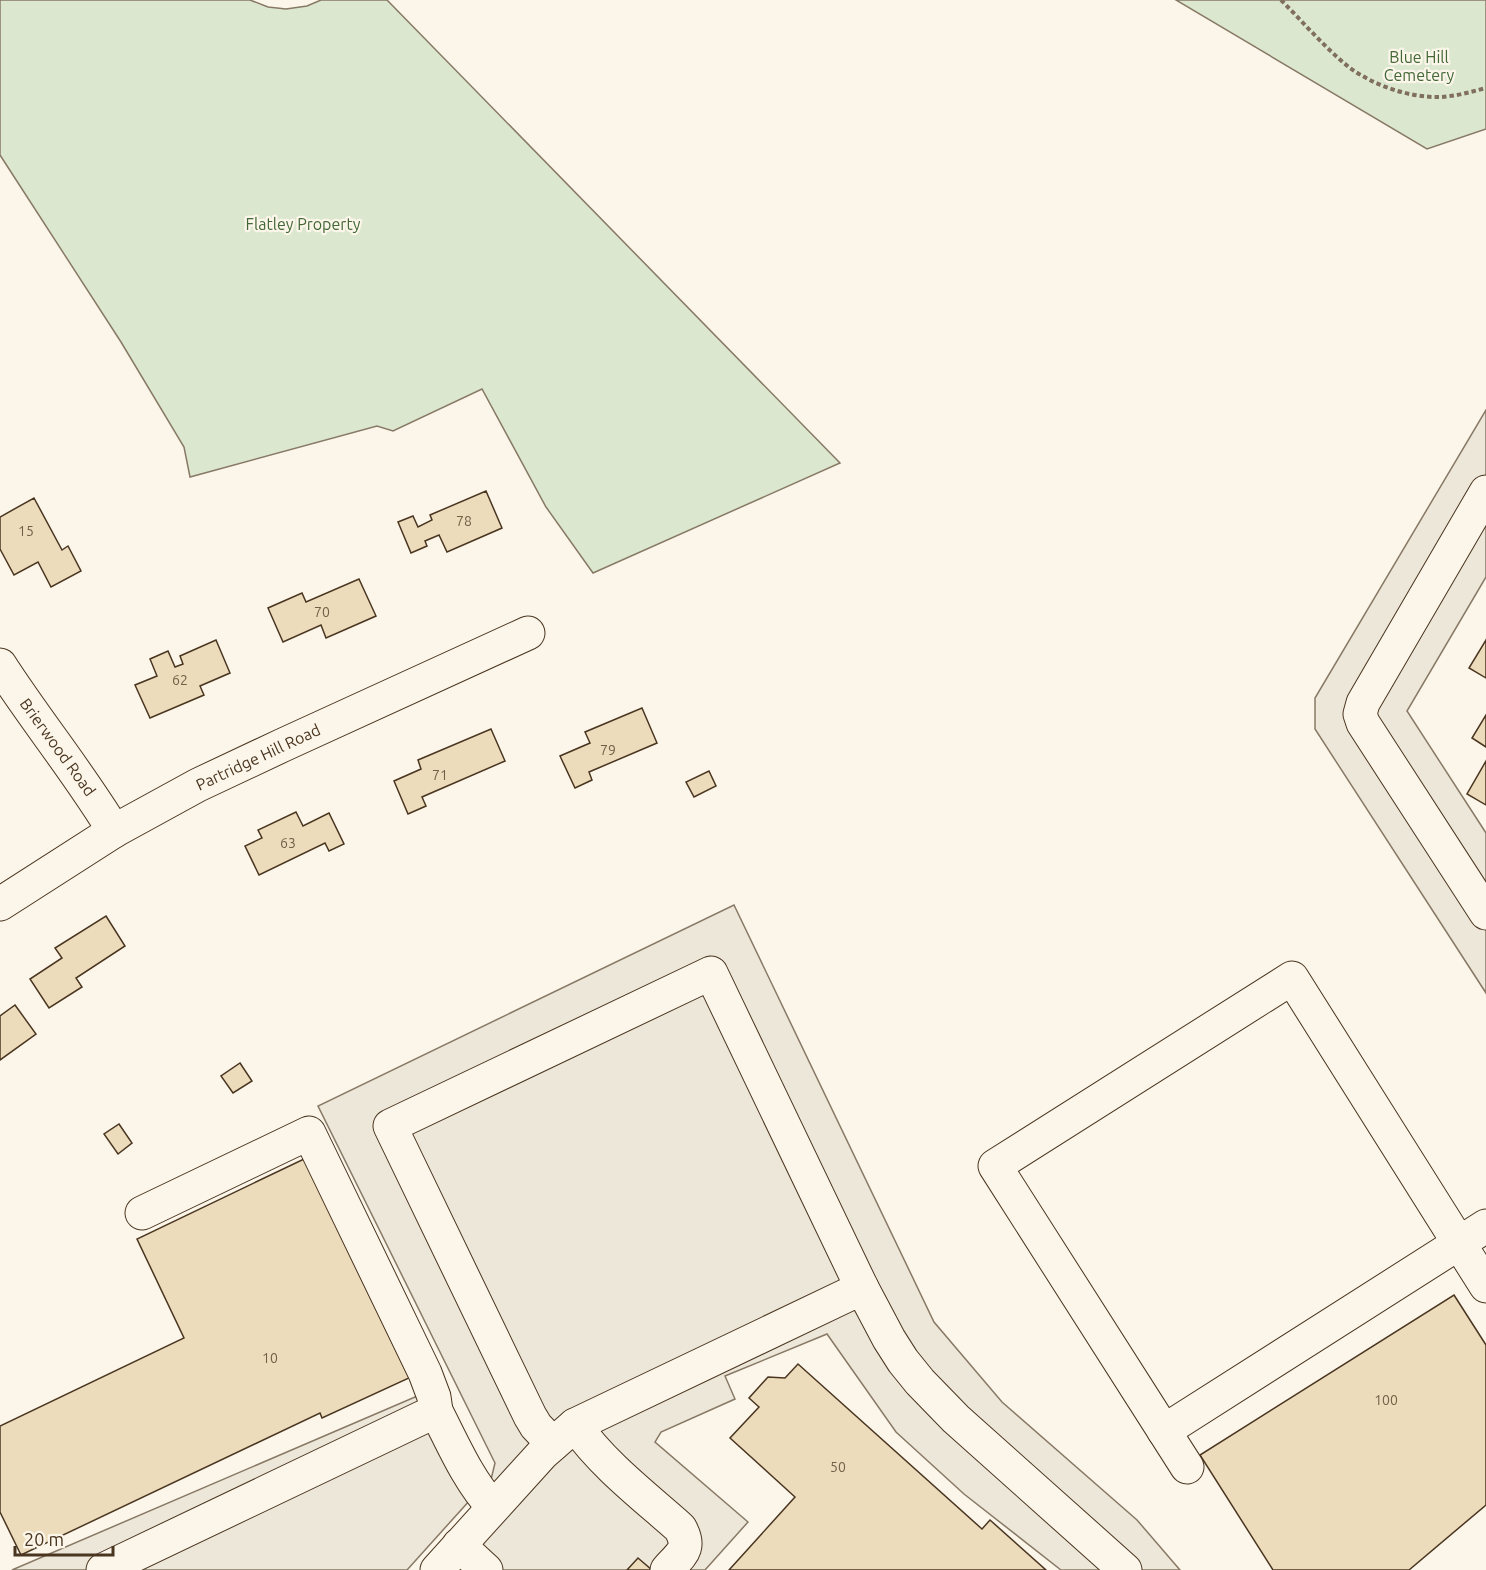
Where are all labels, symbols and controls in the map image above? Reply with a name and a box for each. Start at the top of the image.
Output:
park label: Blue Hill Cemetery [1384,48,1455,84]
park label: Flatley Property [246,215,361,233]
house number: 78 [456,513,472,529]
house number: 15 [18,523,34,539]
house number: 70 [314,604,330,620]
house number: 62 [172,672,188,688]
street label: Brierwood Road [17,695,99,799]
street label: Partridge Hill Road [193,720,323,794]
house number: 79 [600,742,616,758]
house number: 71 [432,767,448,783]
house number: 63 [280,835,296,851]
house number: 10 [262,1350,278,1366]
house number: 100 [1374,1392,1398,1408]
house number: 50 [830,1459,846,1475]
scale bar [15,1519,112,1557]
text: 20 m [24,1529,64,1549]

